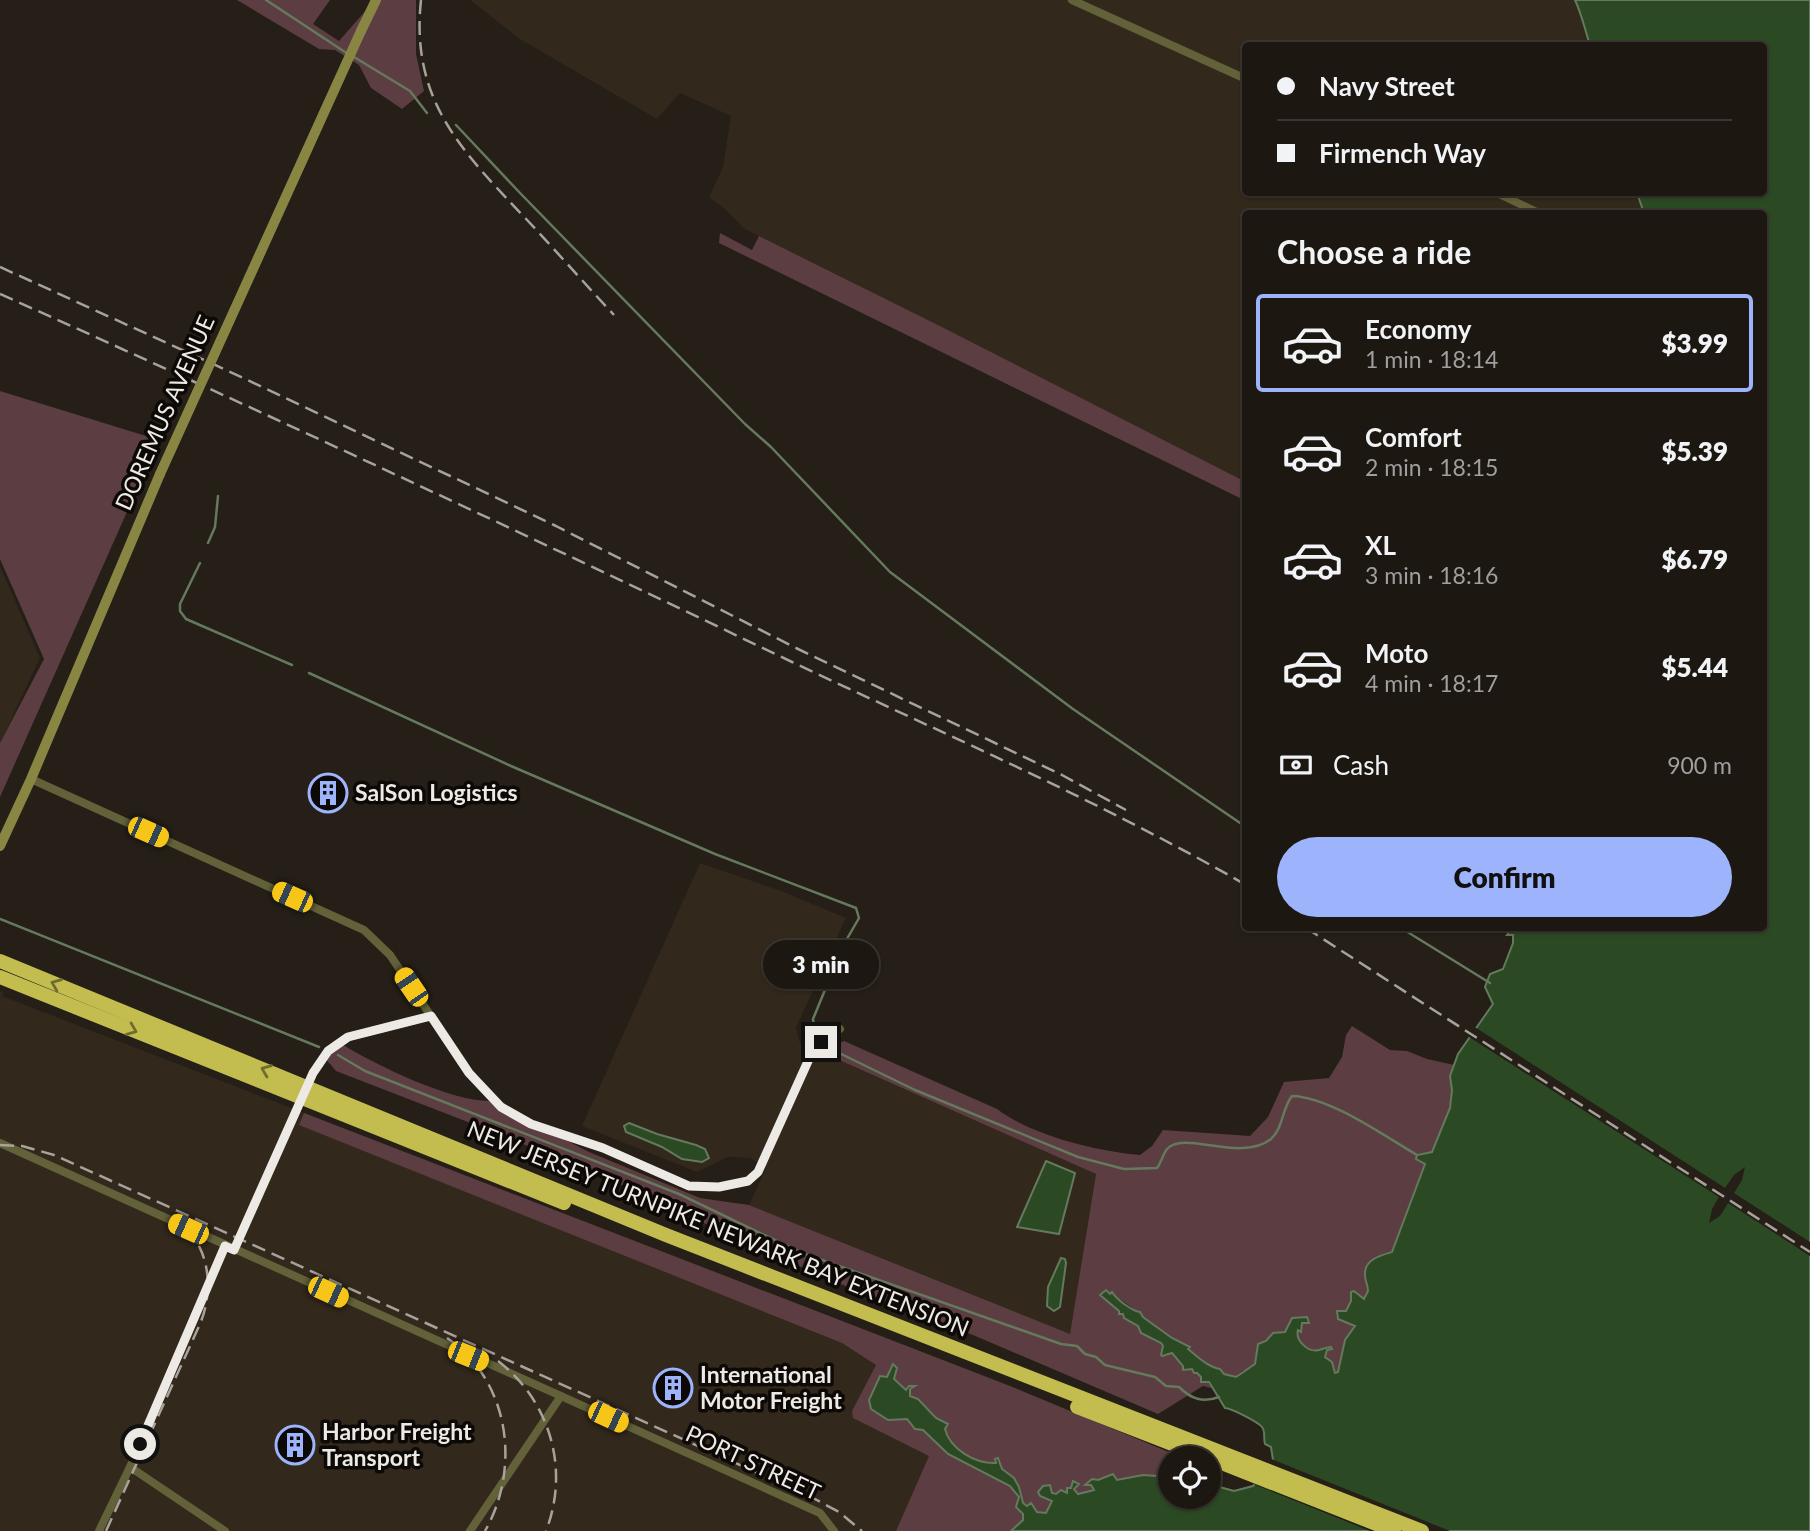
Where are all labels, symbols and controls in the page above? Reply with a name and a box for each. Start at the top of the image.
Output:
text: Navy Street [1319,70,1455,102]
text: Firmench Way [1319,137,1486,169]
text: Choose a ride [1277,232,1471,271]
street label: DOREMUS AVENUE [109,311,220,514]
icon: car [1281,312,1344,375]
text: Economy [1365,313,1471,345]
text: $3.99 [1661,327,1728,359]
text: 1 min · 18:14 [1365,345,1498,373]
icon: car [1281,420,1344,483]
text: Comfort [1365,421,1462,453]
text: $5.39 [1661,435,1728,467]
text: 2 min · 18:15 [1365,453,1498,481]
icon: car [1281,528,1344,591]
text: XL [1365,529,1396,561]
text: $6.79 [1661,543,1728,575]
text: 3 min · 18:16 [1365,561,1498,589]
icon: car [1281,636,1344,699]
text: Moto [1365,637,1428,669]
text: $5.44 [1661,651,1728,683]
text: 4 min · 18:17 [1365,669,1498,697]
icon: cash [1277,746,1315,784]
text: Cash [1333,749,1389,781]
text: 900 m [1667,751,1732,779]
building icon: SalSon Logistics [307,772,349,814]
place label: SalSon Logistics [355,778,518,806]
car [125,814,172,850]
button: Confirm [1277,837,1732,917]
car [269,879,316,915]
callout: 3 min [763,940,879,990]
text: 3 min [792,950,850,978]
car [391,964,432,1010]
one-way arrow [50,978,62,992]
one-way arrow [125,1021,137,1035]
route end [805,1026,837,1058]
one-way arrow [261,1065,273,1079]
street label: NEW JERSEY TURNPIKE NEWARK BAY EXTENSION [463,1114,973,1342]
car [165,1211,212,1247]
car [305,1274,352,1310]
car [445,1338,492,1374]
place label: International Motor Freight [700,1360,842,1414]
building icon: International Motor Freight [652,1367,694,1409]
car [585,1399,632,1435]
place label: Harbor Freight Transport [322,1417,472,1471]
street label: PORT STREET [682,1419,826,1506]
building icon: Harbor Freight Transport [274,1424,316,1466]
route start [124,1428,156,1460]
map controls [1158,1446,1221,1509]
button: locate [1158,1446,1221,1509]

